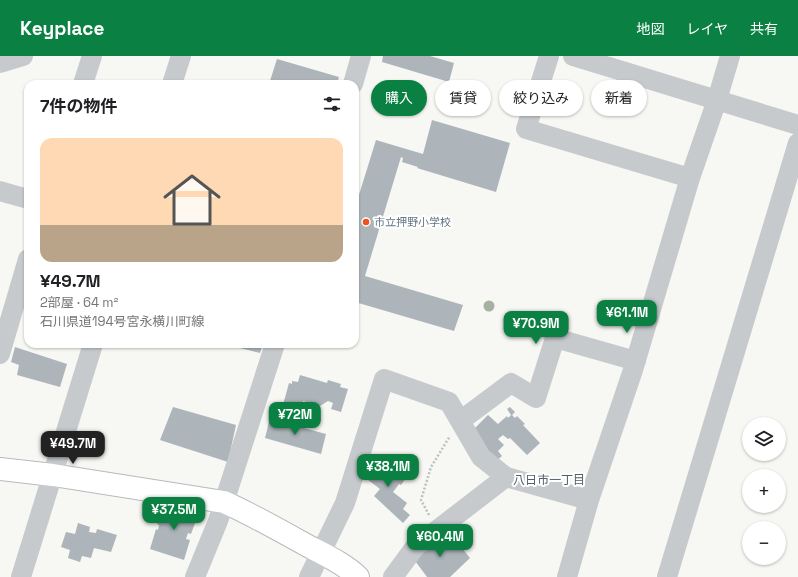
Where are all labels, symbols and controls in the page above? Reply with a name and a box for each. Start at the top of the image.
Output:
text: Keyplace [20,16,104,41]
text: 地図 [636,20,664,38]
text: レイヤ [686,20,728,38]
text: 共有 [750,20,778,38]
chip: 購入 [371,80,427,116]
chip: 賃貸 [435,80,491,116]
chip: 絞り込み [499,80,583,116]
chip: 新着 [591,80,647,116]
icon: filters [321,93,343,115]
text: 7件の物件 [40,95,117,117]
icon: home [156,164,228,236]
place label: 市立押野小学校 [374,215,451,229]
marker: 市立押野小学校 [361,217,371,227]
text: ¥49.7M [40,270,101,292]
text: 2部屋 · 64 m² [40,294,118,311]
pin: ¥61.1M [594,300,660,334]
text: ¥61.1M [606,304,648,321]
pin: ¥70.9M [503,311,569,345]
text: 石川県道194号宮永横川町線 [40,313,205,330]
text: ¥70.9M [513,315,559,332]
pin: ¥72M [271,402,319,436]
text: ¥72M [278,406,312,423]
map controls [742,417,786,565]
button: layers [742,417,786,461]
pin: ¥49.7M [40,431,106,465]
text: ¥49.7M [50,435,96,452]
pin: ¥38.1M [355,454,421,488]
text: ¥38.1M [366,458,410,475]
button: + [742,469,786,513]
district label: 八日市一丁目 [513,472,585,488]
pin: ¥37.5M [141,497,207,531]
text: ¥37.5M [151,501,197,518]
button: − [742,521,786,565]
pin: ¥60.4M [407,524,473,558]
text: ¥60.4M [416,528,464,545]

